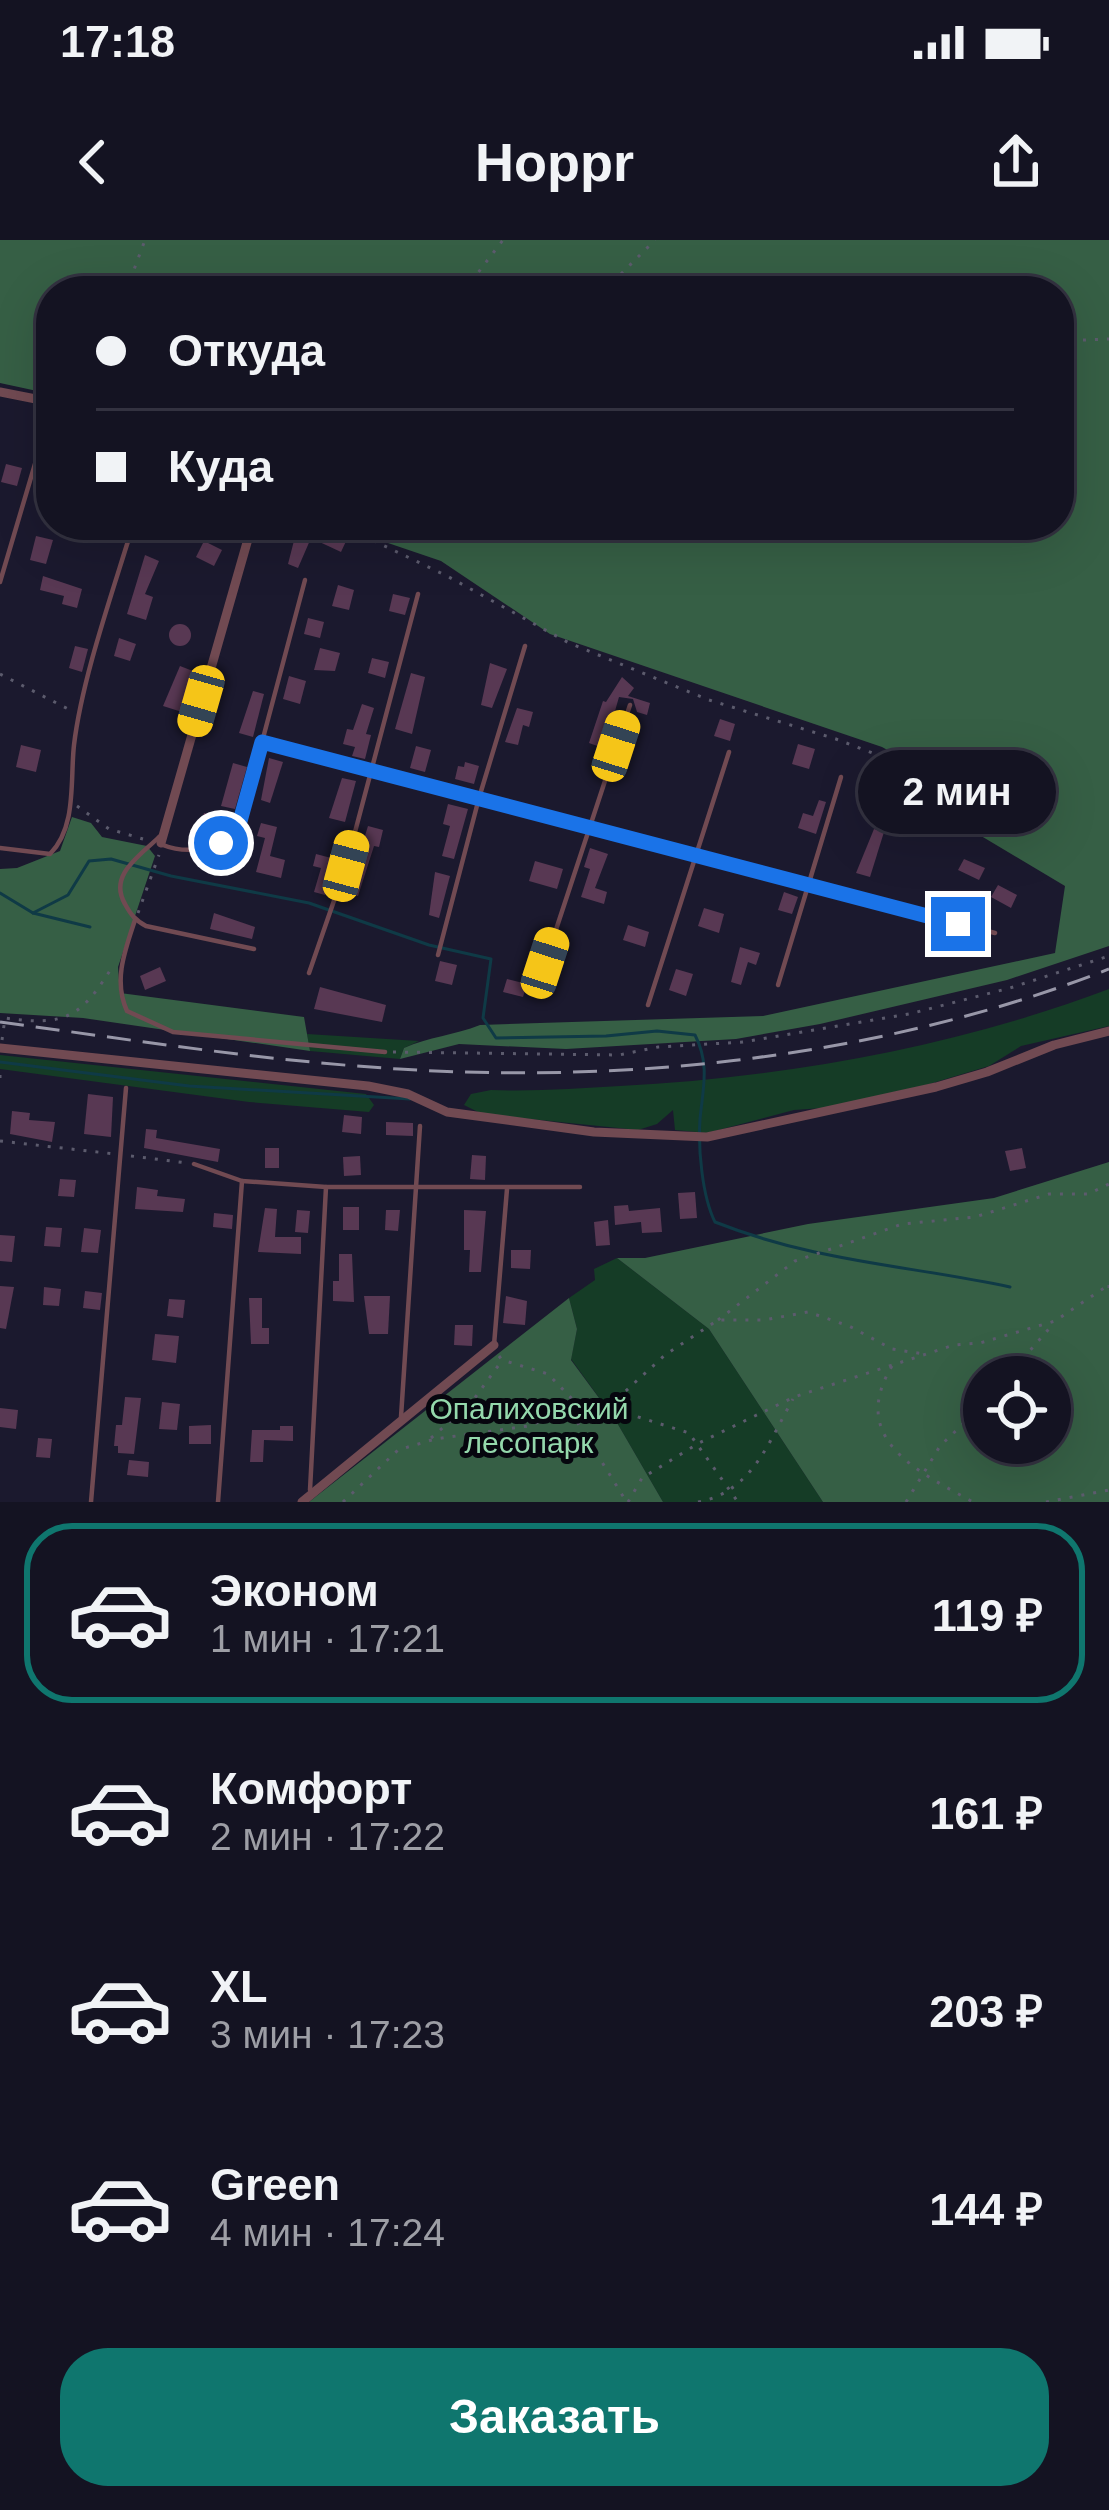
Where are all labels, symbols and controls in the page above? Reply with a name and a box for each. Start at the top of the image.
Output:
text: 17:18 [60,16,175,67]
icon: back [60,129,126,195]
icon: share [983,129,1049,195]
text: Hoppr [475,132,634,192]
text: Откуда [168,325,325,376]
text: Куда [168,441,273,492]
car [174,661,228,741]
car [588,706,644,786]
callout: 2 мин [859,750,1057,834]
text: 2 мин [903,770,1011,813]
route start [194,816,248,870]
car [319,827,373,905]
route end [931,897,985,951]
car [517,923,573,1003]
map controls [963,1356,1071,1464]
button: locate [963,1356,1071,1464]
park label: Опалиховский лесопарк [429,1392,629,1459]
icon: car [66,1559,174,1667]
text: Эконом [210,1565,379,1616]
text: 119 ₽ [932,1590,1043,1641]
text: 1 мин · 17:21 [210,1617,445,1660]
icon: car [66,1757,174,1865]
text: Комфорт [210,1763,412,1814]
text: 161 ₽ [929,1788,1043,1839]
text: 2 мин · 17:22 [210,1815,445,1858]
icon: car [66,1955,174,2063]
text: XL [210,1961,268,2012]
text: 203 ₽ [929,1986,1043,2037]
text: 3 мин · 17:23 [210,2013,445,2056]
icon: car [66,2153,174,2261]
text: Green [210,2159,340,2210]
text: 144 ₽ [929,2184,1043,2235]
text: 4 мин · 17:24 [210,2211,445,2254]
button: Заказать [60,2348,1049,2486]

